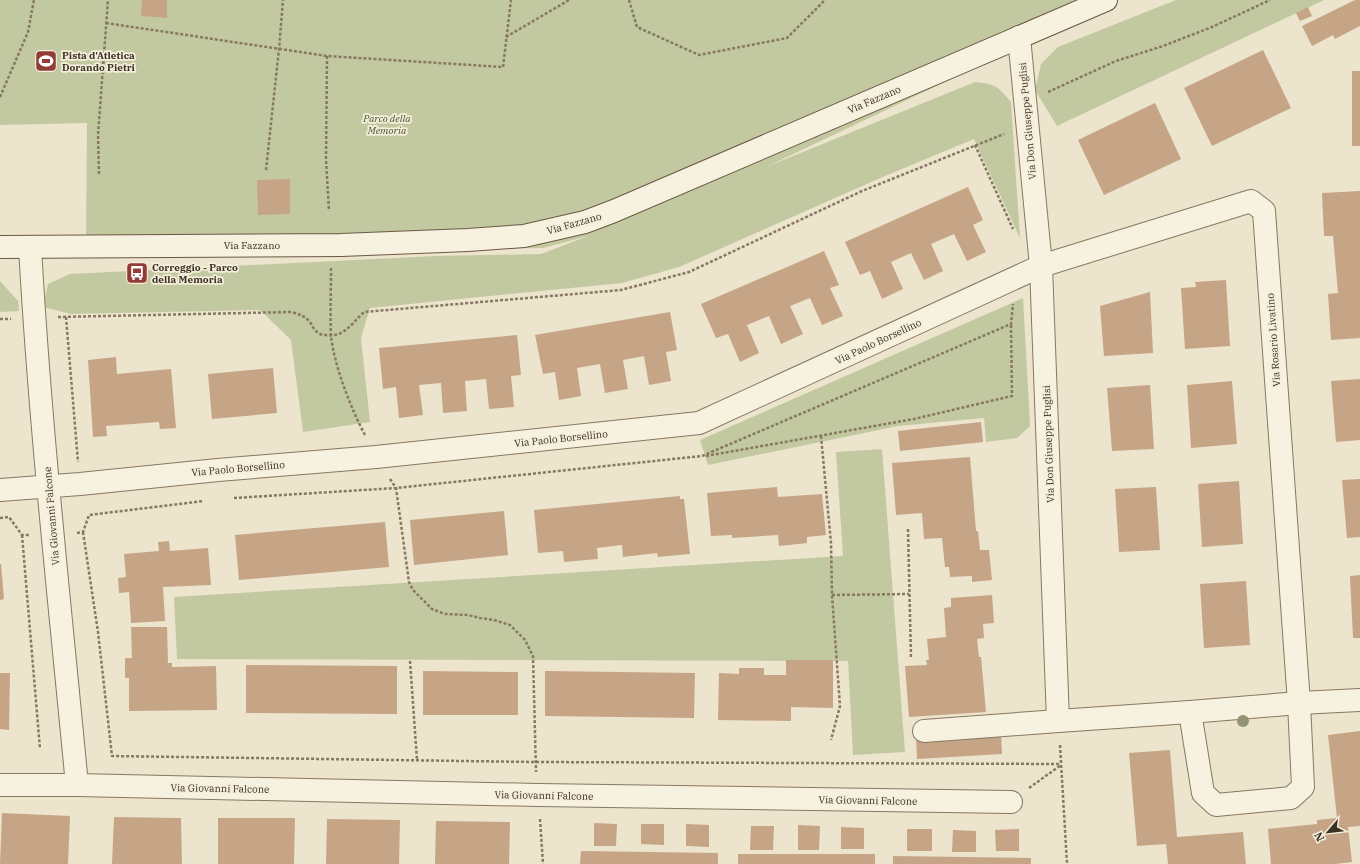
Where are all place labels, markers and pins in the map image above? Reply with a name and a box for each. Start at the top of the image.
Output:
sports icon: Pista d'Atletica Dorando Pietri [33,48,59,74]
place label: Pista d'Atletica Dorando Pietri [62,49,136,74]
bus stop icon: Correggio - Parco della Memoria [124,260,150,286]
place label: Correggio - Parco della Memoria [152,261,238,286]

